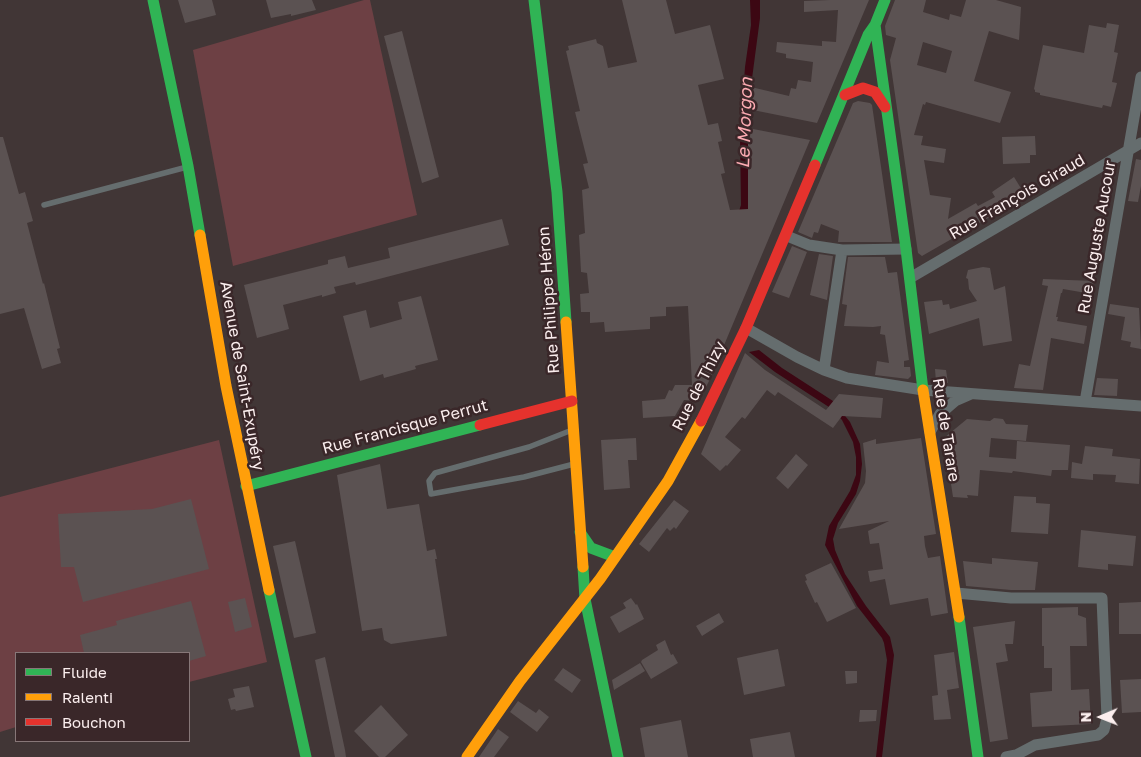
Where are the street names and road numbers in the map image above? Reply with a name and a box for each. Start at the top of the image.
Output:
street label: Rue François Giraud [946,150,1088,244]
street label: Rue Auguste Aucour [1074,159,1120,315]
street label: Rue Philippe Héron [534,226,564,374]
street label: Avenue de Saint-Exupéry [216,280,268,472]
street label: Rue de Thizy [668,338,730,434]
street label: Rue de Tarare [928,377,964,483]
street label: Rue Francisque Perrut [320,396,490,458]

